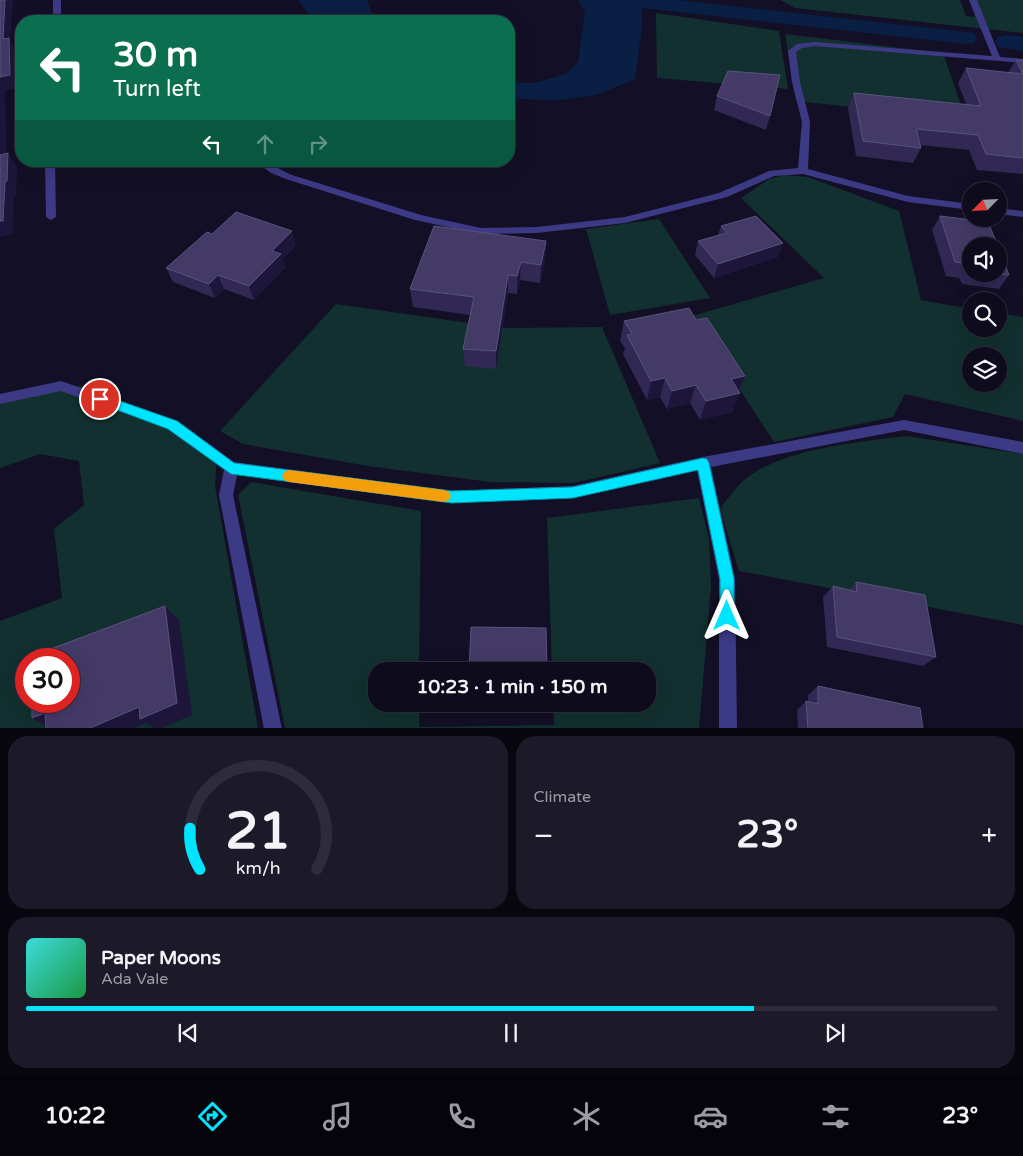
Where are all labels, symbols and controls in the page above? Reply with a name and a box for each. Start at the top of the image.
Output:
text: 30 m [113,34,198,76]
icon: left [30,35,95,100]
text: Turn left [113,76,201,102]
icon: left [198,130,226,158]
icon: ahead [251,130,279,158]
icon: right [304,130,332,158]
north arrow [962,182,1008,228]
map controls [962,182,1007,392]
button: sound [962,237,1007,282]
button: search [962,292,1007,337]
button: layers [962,347,1007,392]
pin [79,378,121,420]
icon: arrive [86,385,114,413]
position arrow [700,589,752,641]
speed limit sign: 30 [15,648,80,713]
text: 10:23 · 1 min · 150 m [416,676,608,698]
text: Climate [534,787,591,807]
text: 21 [225,800,290,863]
text: 23° [736,812,798,858]
text: − [534,819,553,853]
text: + [981,819,997,853]
text: km/h [235,858,280,879]
text: Paper Moons [101,947,221,969]
text: Ada Vale [101,969,168,989]
icon: previous [174,1019,202,1047]
icon: pause [497,1019,525,1047]
icon: next [821,1019,849,1047]
icon: directions [195,1099,230,1134]
icon: music [320,1099,355,1134]
icon: phone [444,1099,479,1134]
icon: climate [569,1099,604,1134]
icon: car [693,1099,728,1134]
icon: filters [818,1099,853,1134]
text: 10:22 [45,1103,106,1129]
text: 23° [942,1103,978,1129]

